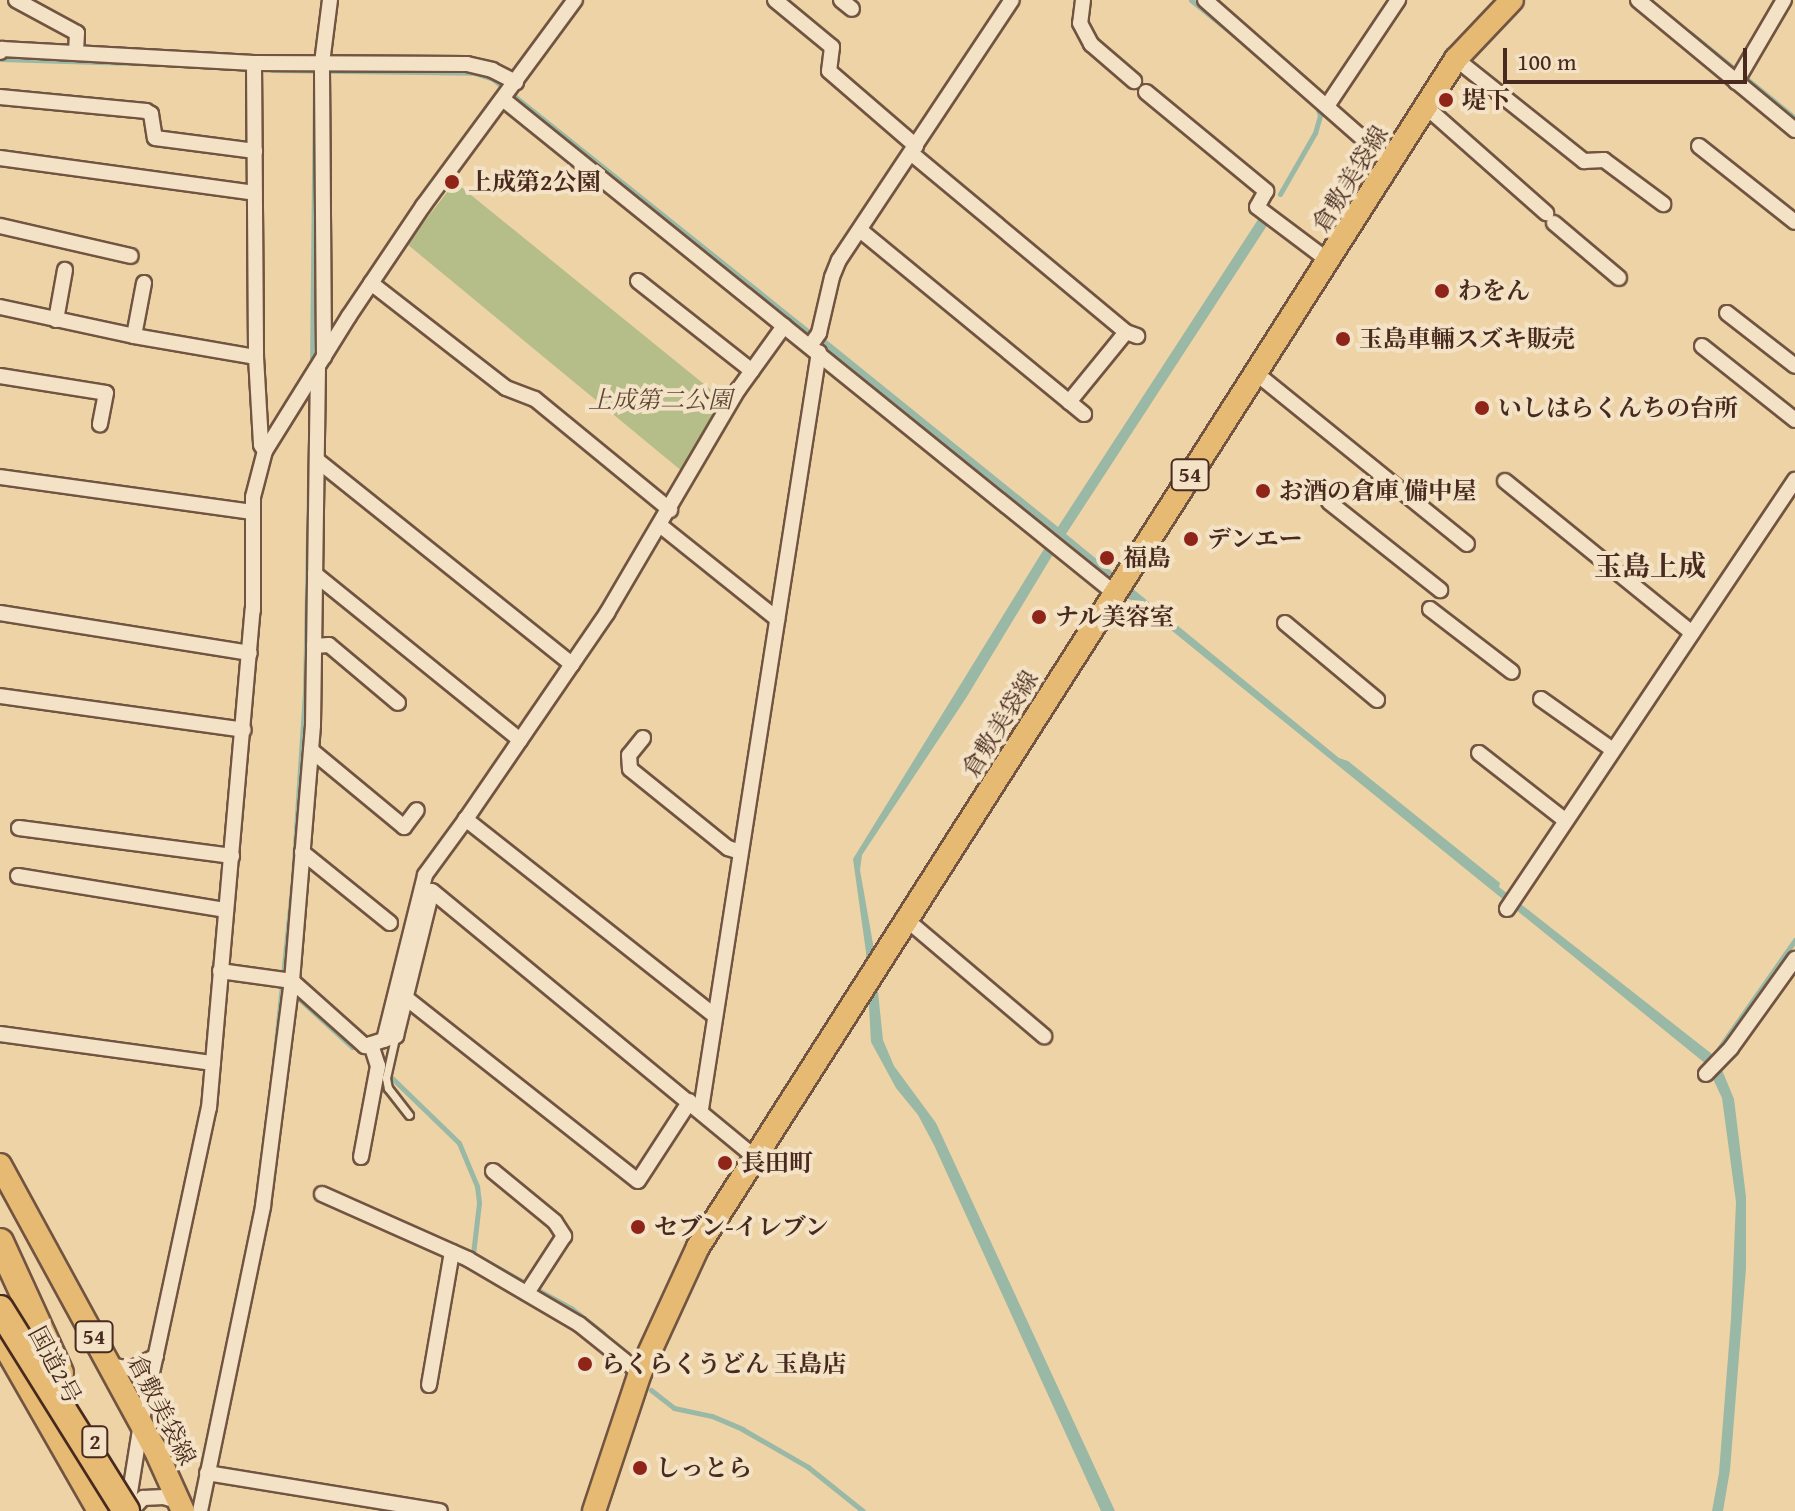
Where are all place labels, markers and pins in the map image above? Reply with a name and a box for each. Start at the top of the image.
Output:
place label: 堤下 [1462,86,1510,114]
marker: 堤下 [1437,91,1455,109]
place label: 上成第2公園 [468,168,600,196]
marker: 上成第2公園 [443,173,461,191]
place label: わをん [1458,277,1530,305]
marker: わをん [1433,282,1451,300]
place label: 玉島車輛スズキ販売 [1359,325,1575,353]
marker: 玉島車輛スズキ販売 [1334,330,1352,348]
place label: いしはらくんちの台所 [1498,394,1738,422]
marker: いしはらくんちの台所 [1473,399,1491,417]
place label: お酒の倉庫 備中屋 [1279,477,1476,505]
marker: お酒の倉庫 備中屋 [1254,482,1272,500]
place label: デンエー [1207,525,1303,553]
marker: デンエー [1182,530,1200,548]
place label: 福島 [1123,544,1171,572]
marker: 福島 [1098,549,1116,567]
place label: ナル美容室 [1055,603,1175,631]
marker: ナル美容室 [1030,608,1048,626]
place label: 長田町 [741,1149,813,1177]
marker: 長田町 [716,1154,734,1172]
place label: セブン-イレブン [654,1213,831,1241]
marker: セブン-イレブン [629,1218,647,1236]
place label: らくらくうどん 玉島店 [601,1350,846,1378]
marker: らくらくうどん 玉島店 [576,1355,594,1373]
place label: しっとら [656,1454,752,1482]
marker: しっとら [631,1459,649,1477]

